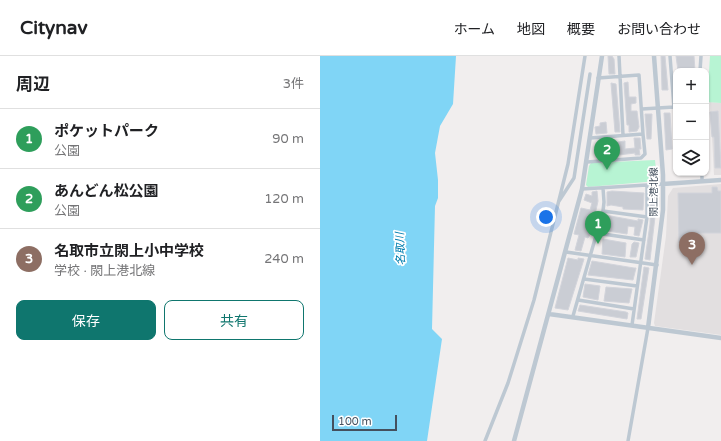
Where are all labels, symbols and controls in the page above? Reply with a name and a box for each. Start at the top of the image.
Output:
text: Citynav [20,17,87,39]
text: ホーム [453,21,495,38]
text: 地図 [517,21,545,38]
text: 概要 [567,21,595,38]
text: お問い合わせ [617,21,701,38]
map controls [673,68,709,176]
button: + [673,68,709,104]
text: 周辺 [16,74,50,95]
text: 3件 [283,76,304,92]
button: − [673,104,709,140]
text: ポケットパーク [54,122,159,140]
text: 1 [25,131,33,147]
text: 90 m [272,131,304,147]
pin: 2 [594,137,620,170]
button: layers [673,140,709,176]
text: 公園 [54,143,80,159]
street label: 閖上港北線 [648,167,660,217]
text: あんどん松公園 [54,182,159,200]
text: 2 [25,191,33,207]
text: 120 m [264,191,304,207]
text: 公園 [54,203,80,219]
your location [536,207,556,227]
pin: 1 [585,211,611,244]
water label: 名取川 [393,231,408,266]
pin: 3 [679,232,705,265]
text: 名取市立閖上小中学校 [54,242,204,260]
text: 3 [25,251,33,267]
text: 240 m [264,251,304,267]
text: 学校 · 閖上港北線 [54,263,155,279]
button: 保存 [16,300,156,340]
button: 共有 [164,300,304,340]
scale bar [332,413,397,432]
text: 100 m [338,415,372,428]

